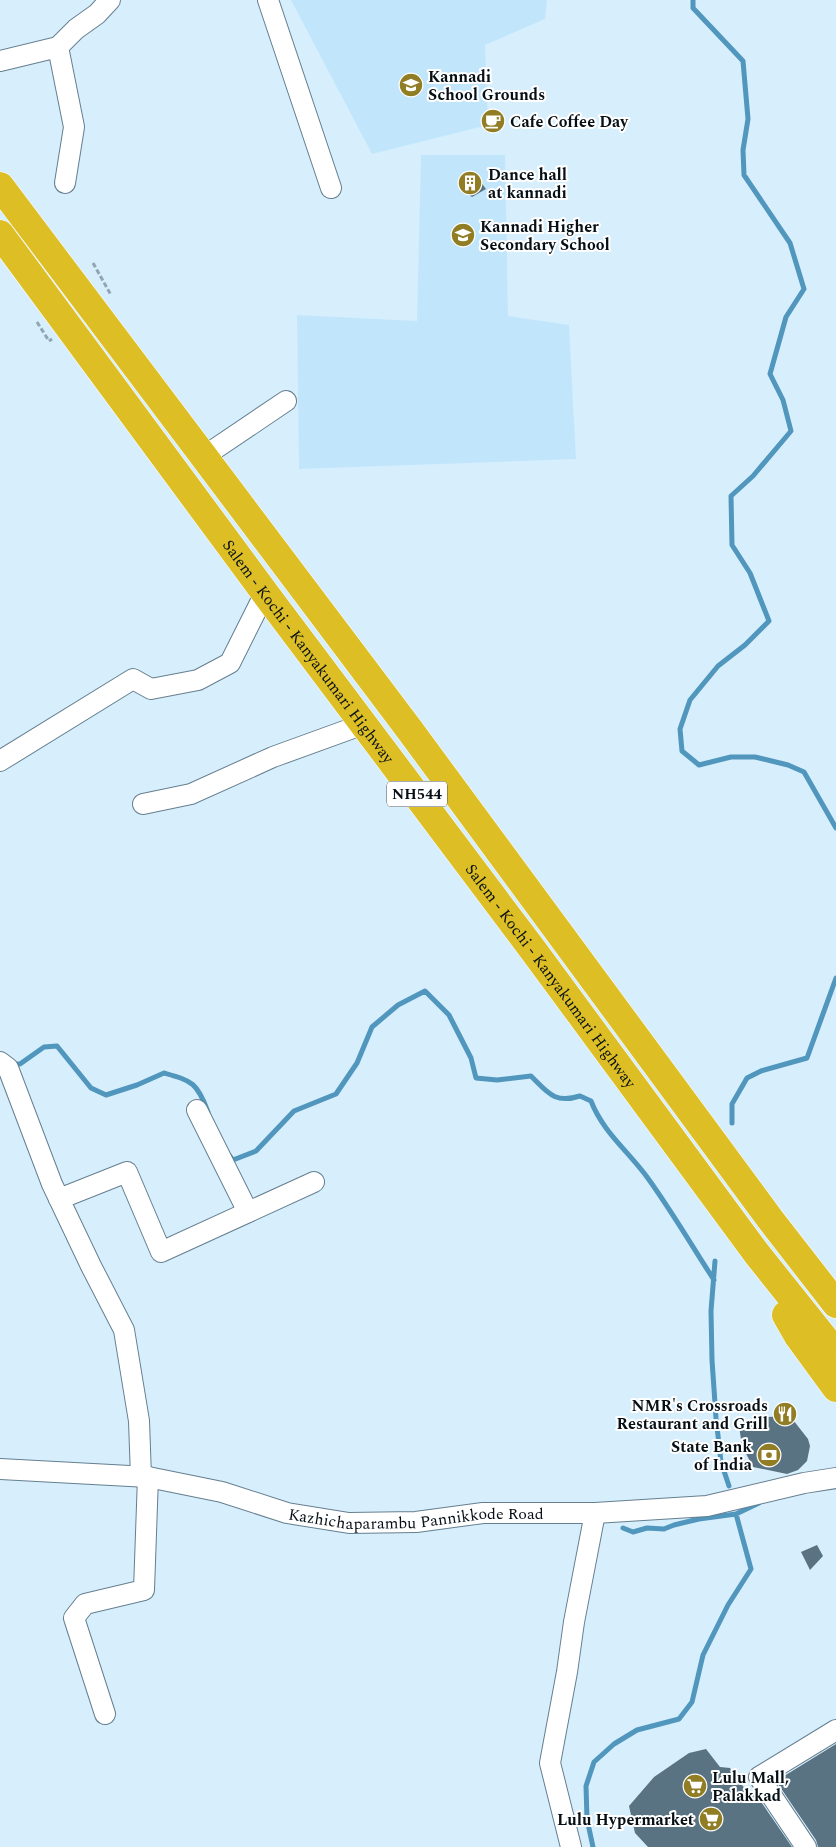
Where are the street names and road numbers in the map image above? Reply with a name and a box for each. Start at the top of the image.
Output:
street label: Salem - Kochi - Kanyakumari Highway [216,535,401,770]
road number: NH544 [387,782,447,806]
street label: Salem - Kochi - Kanyakumari Highway [459,859,643,1094]
street label: Kazhichaparambu Pannikkode Road [287,1502,544,1536]

